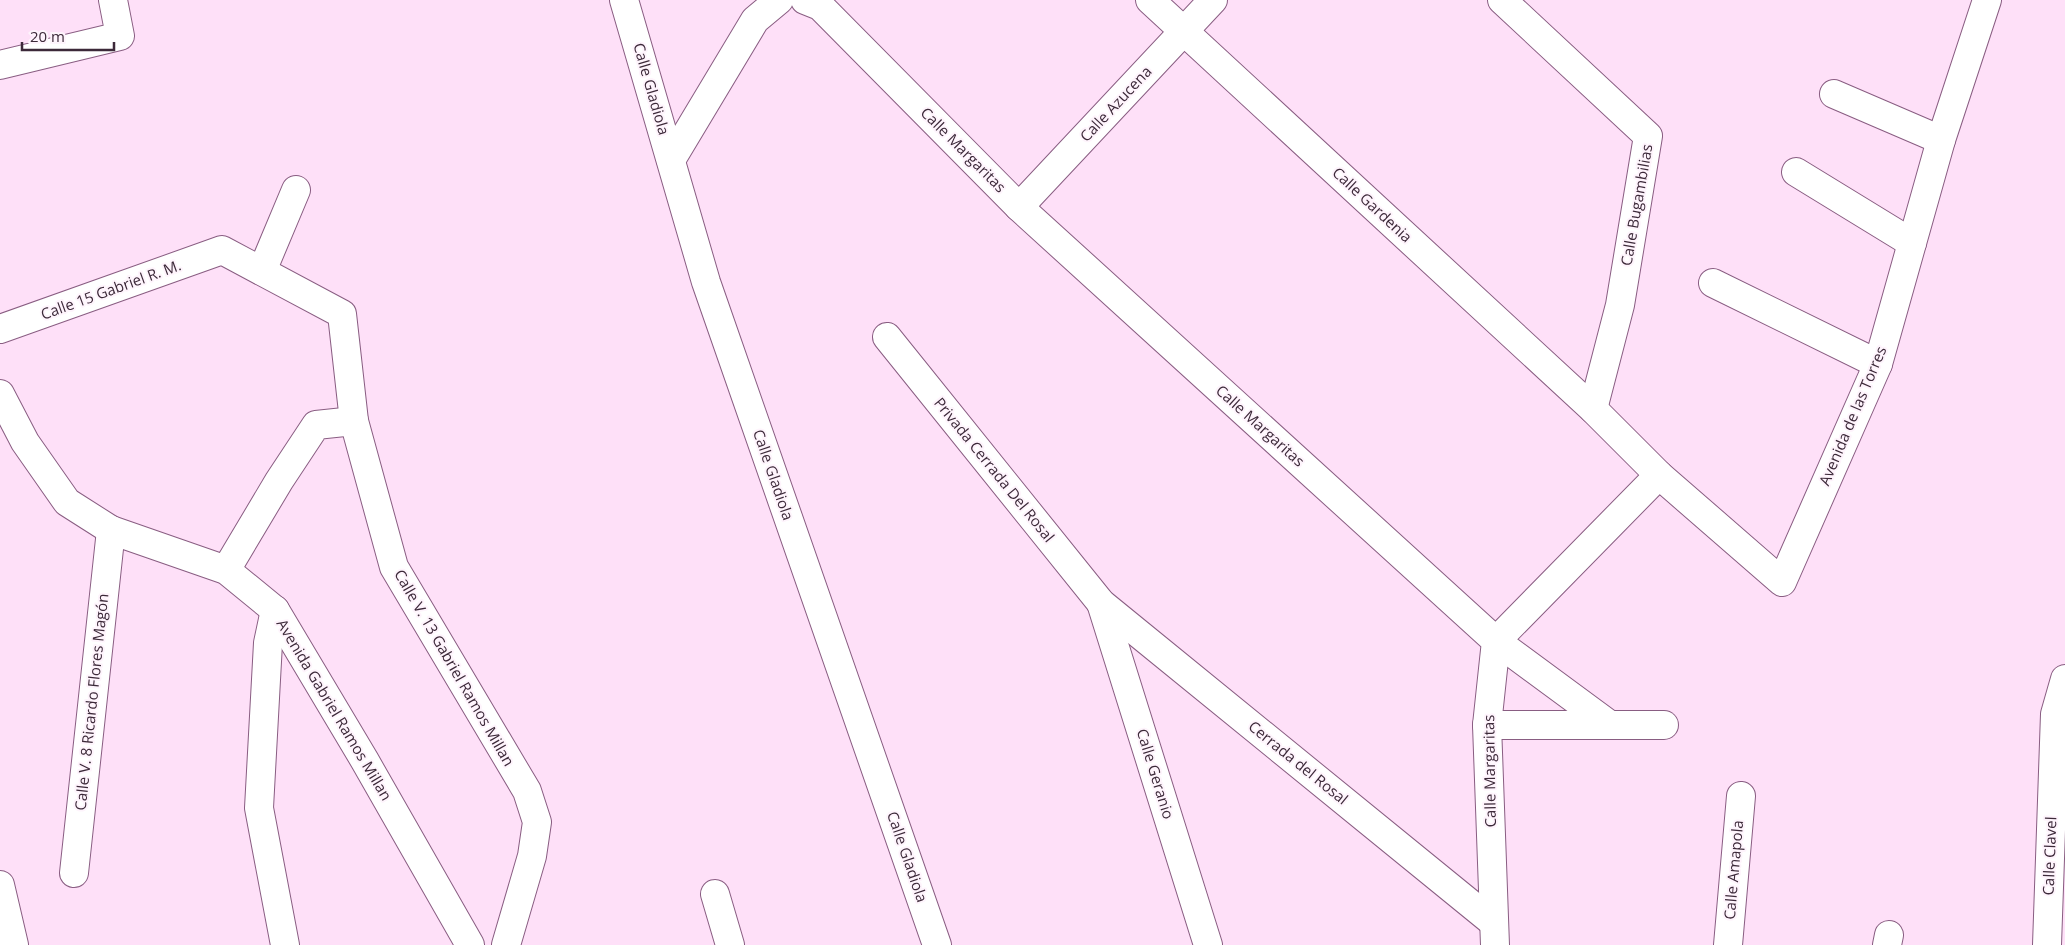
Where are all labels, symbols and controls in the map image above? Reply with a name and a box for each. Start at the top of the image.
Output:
scale bar [22,20,115,52]
text: 20 m [30,26,65,46]
street label: Calle Gladiola [629,40,675,137]
street label: Calle Azucena [1075,61,1156,145]
street label: Calle Margaritas [917,102,1011,196]
street label: Calle Bugambilias [1615,143,1657,267]
street label: Calle Gardenia [1329,162,1417,246]
street label: Calle 15 Gabriel R. M. [38,254,183,324]
street label: Avenida de las Torres [1814,343,1891,488]
street label: Calle Margaritas [1212,380,1309,470]
street label: Privada Cerrada Del Rosal [930,393,1059,546]
street label: Calle Gladiola [749,427,799,523]
street label: Calle V. 13 Gabriel Ramos Millan [390,566,519,769]
street label: Calle V. 8 Ricardo Flores Magón [70,592,112,811]
street label: Avenida Gabriel Ramos Millan [273,615,397,804]
street label: Calle Margaritas [1478,714,1500,828]
street label: Cerrada del Rosal [1245,716,1353,809]
street label: Calle Geranio [1133,726,1179,821]
street label: Calle Gladiola [883,809,933,905]
street label: Calle Clavel [2038,816,2060,896]
street label: Calle Amapola [1719,819,1747,920]

